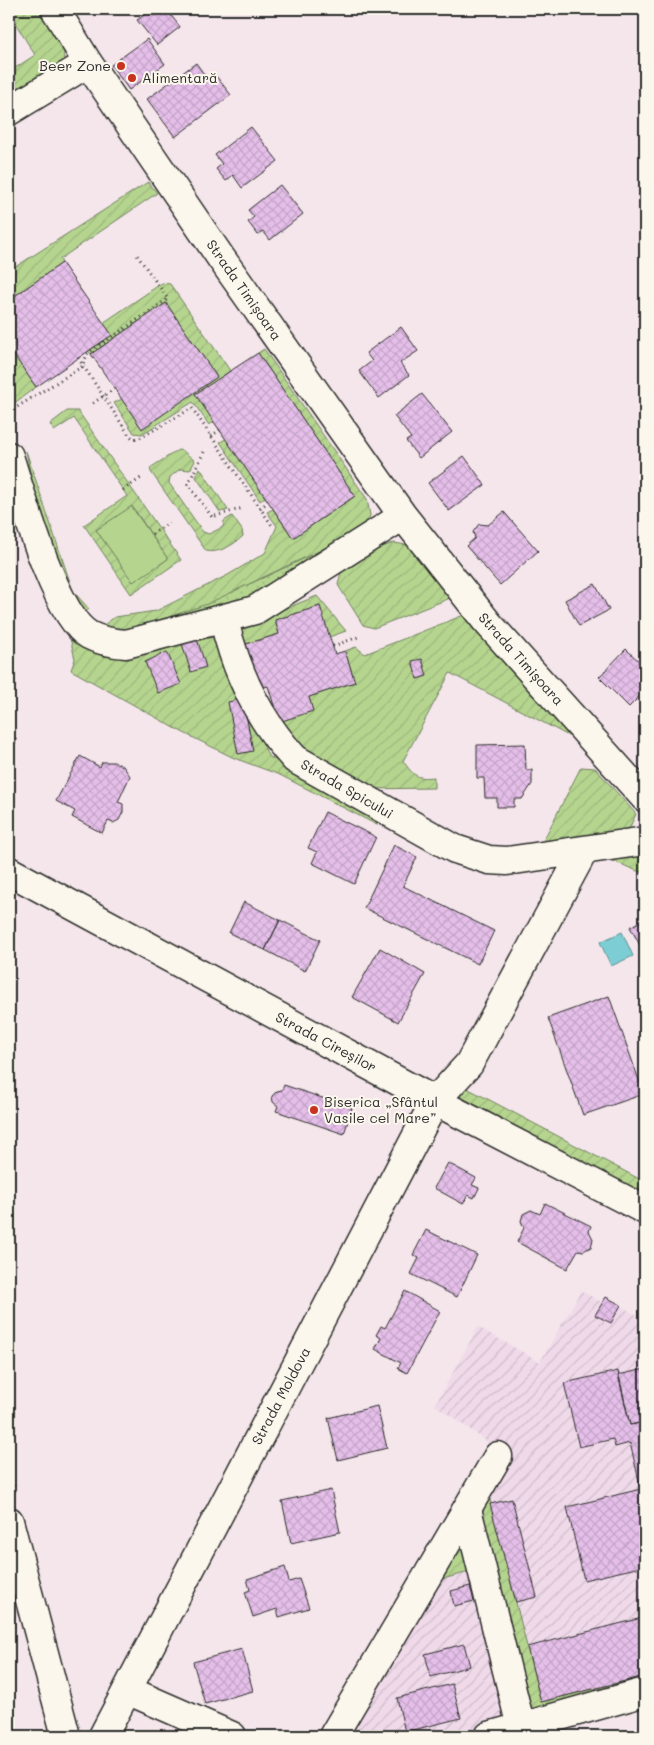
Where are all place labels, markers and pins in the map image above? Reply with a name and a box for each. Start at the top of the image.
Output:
place label: Beer Zone [39,56,111,75]
marker: Beer Zone [115,60,127,72]
place label: Alimentară [142,68,218,87]
marker: Alimentară [126,72,138,84]
place label: Biserica „Sfântul Vasile cel Mare” [324,1092,438,1127]
marker: Biserica „Sfântul Vasile cel Mare” [308,1104,320,1116]

